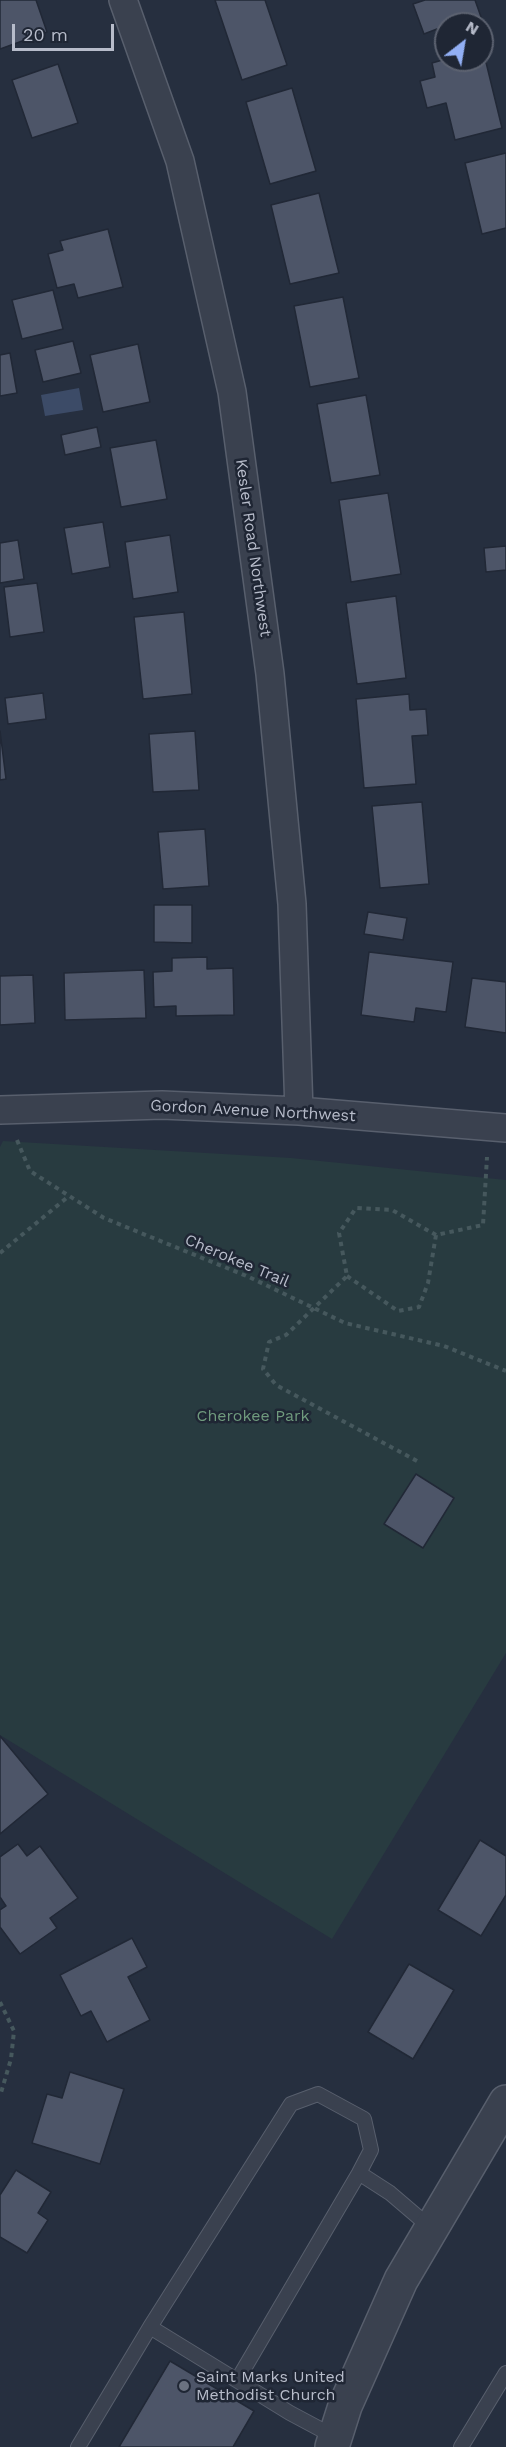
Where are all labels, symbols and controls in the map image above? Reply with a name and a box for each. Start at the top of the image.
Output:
scale bar [15,12,117,50]
north arrow [434,12,494,72]
text: N [463,17,482,39]
text: 20 m [23,24,68,45]
street label: Kesler Road Northwest [231,458,275,638]
street label: Gordon Avenue Northwest [150,1096,356,1126]
street label: Cherokee Trail [182,1230,292,1292]
park label: Cherokee Park [196,1406,310,1426]
place label: Saint Marks United Methodist Church [196,2367,345,2405]
marker: Saint Marks United Methodist Church [177,2379,191,2393]

